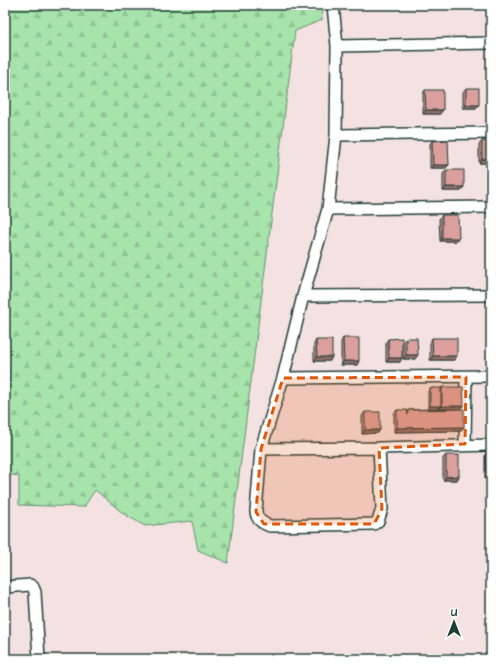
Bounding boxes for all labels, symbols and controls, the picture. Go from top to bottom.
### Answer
north arrow [434,602,474,642]
text: U [450,605,457,620]

